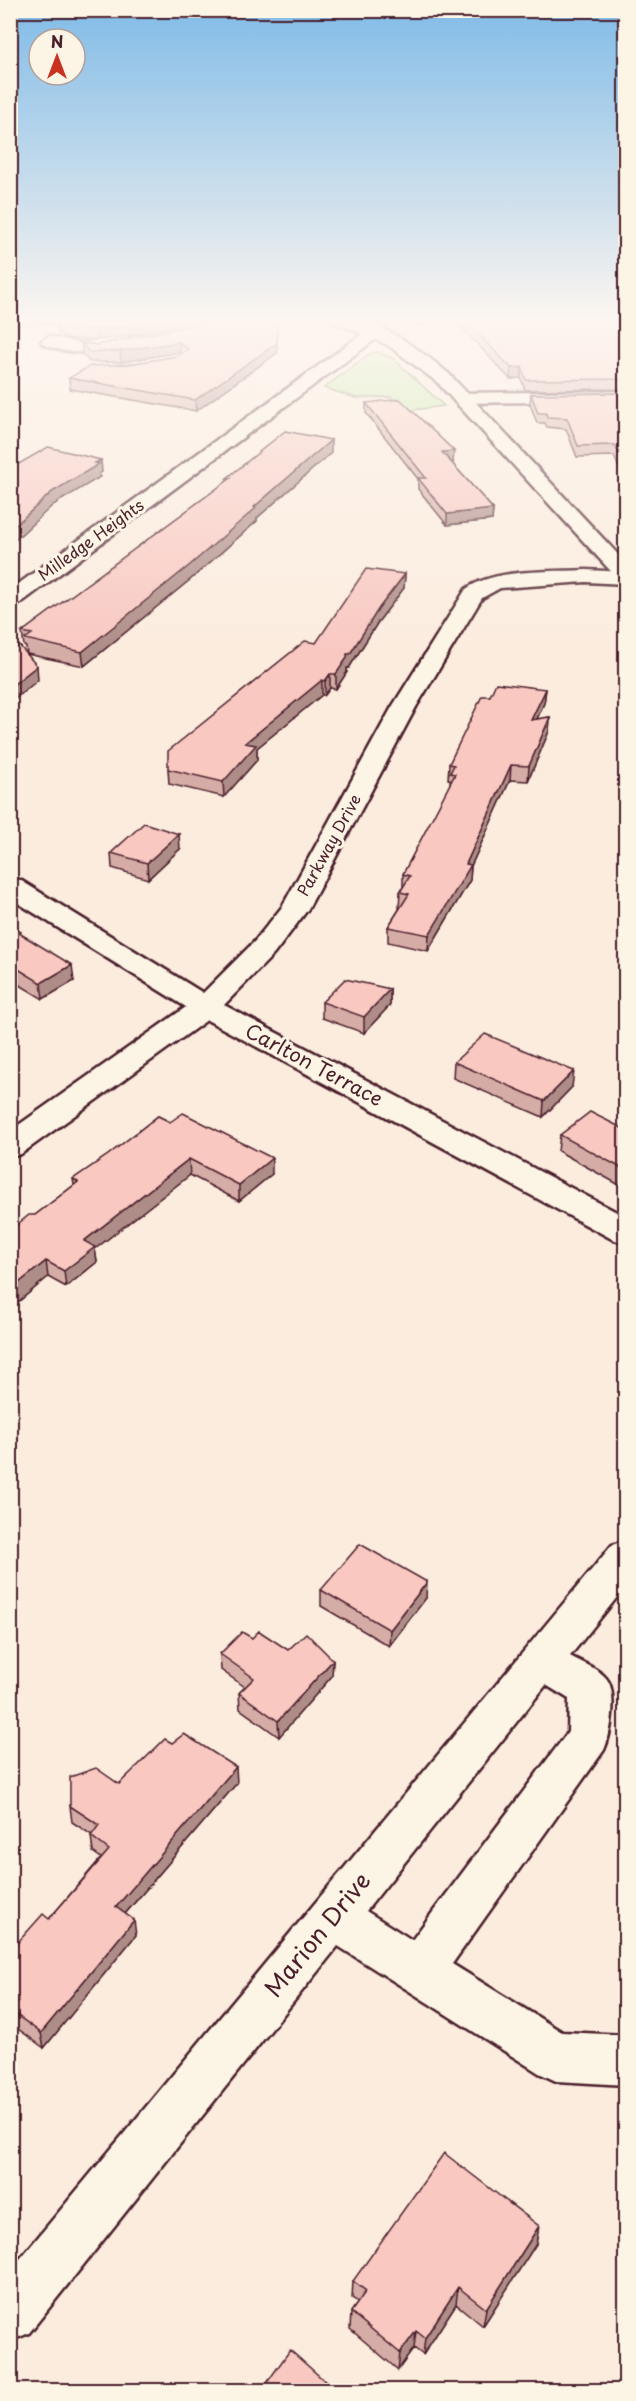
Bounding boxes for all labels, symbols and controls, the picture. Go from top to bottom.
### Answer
north arrow [27,27,87,87]
text: N [51,29,63,53]
street label: Milledge Heights [32,492,148,586]
street label: Parkway Drive [290,789,366,900]
street label: Carlton Terrace [240,1015,389,1113]
street label: Marion Drive [255,1864,378,2004]

